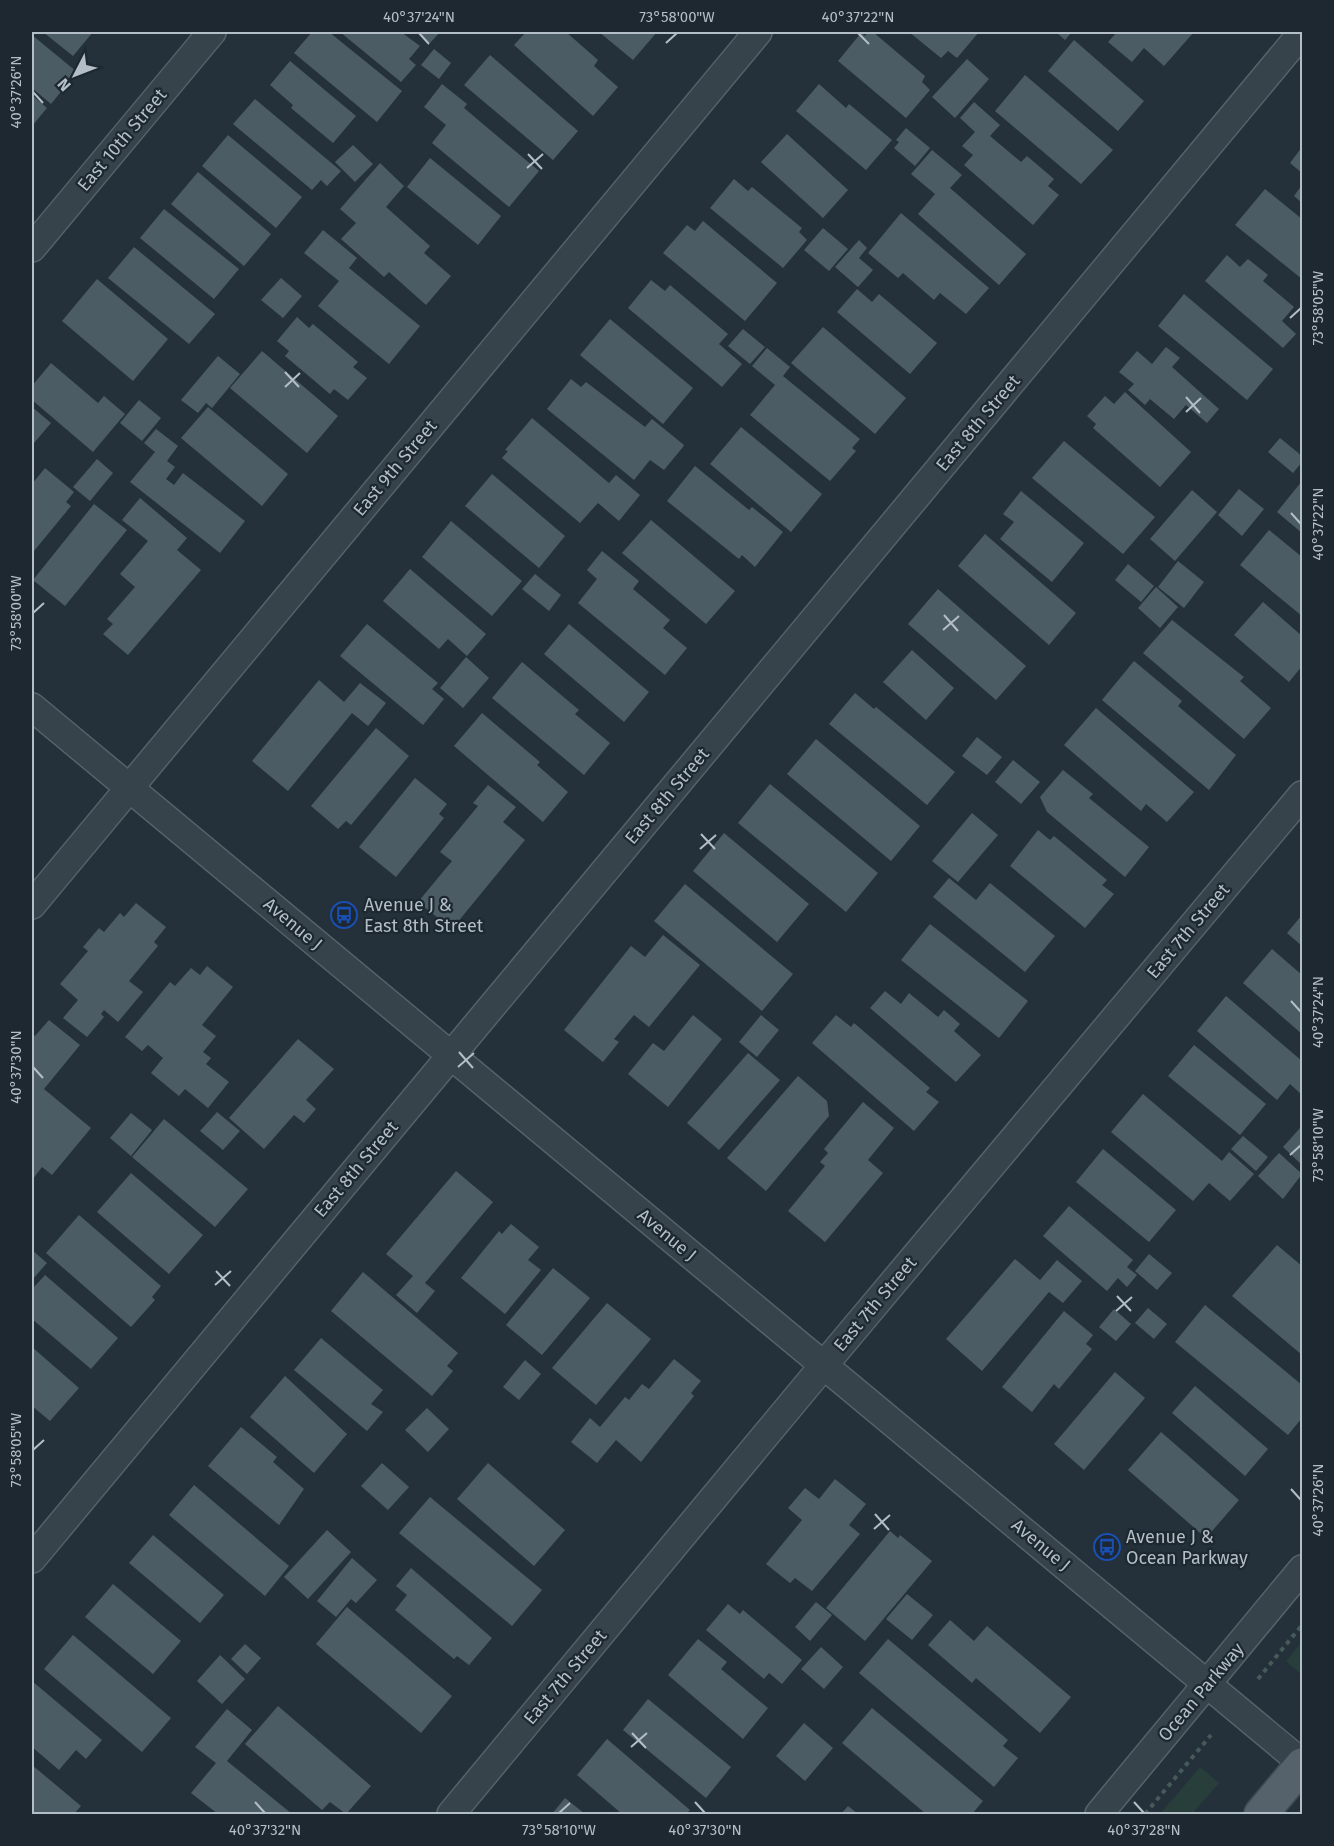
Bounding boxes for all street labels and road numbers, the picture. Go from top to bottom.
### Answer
street label: East 10th Street [73,84,172,196]
street label: East 8th Street [931,370,1025,476]
street label: East 9th Street [348,415,442,521]
street label: East 8th Street [620,743,714,849]
street label: East 7th Street [1142,879,1234,983]
street label: Avenue J [259,893,327,955]
street label: East 8th Street [309,1116,403,1222]
street label: Avenue J [633,1204,701,1266]
street label: East 7th Street [829,1252,921,1356]
street label: Avenue J [1007,1514,1075,1576]
street label: East 7th Street [519,1625,611,1729]
street label: Ocean Parkway [1153,1638,1249,1746]

